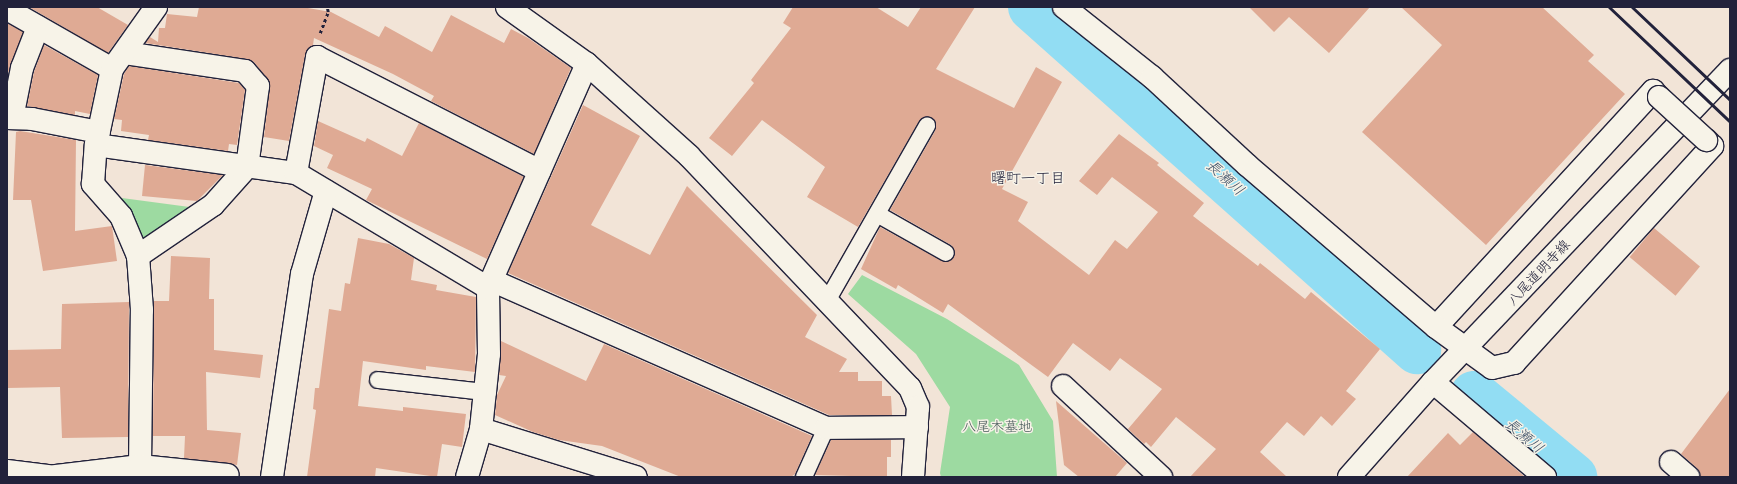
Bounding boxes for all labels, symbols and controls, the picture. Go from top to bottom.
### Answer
water label: 長瀬川 [1202,156,1248,200]
district label: 曙町一丁目 [991,170,1065,188]
street label: 八尾道明寺線 [1504,237,1574,309]
water label: 長瀬川 [1501,415,1547,457]
park label: 八尾木墓地 [962,419,1032,435]

